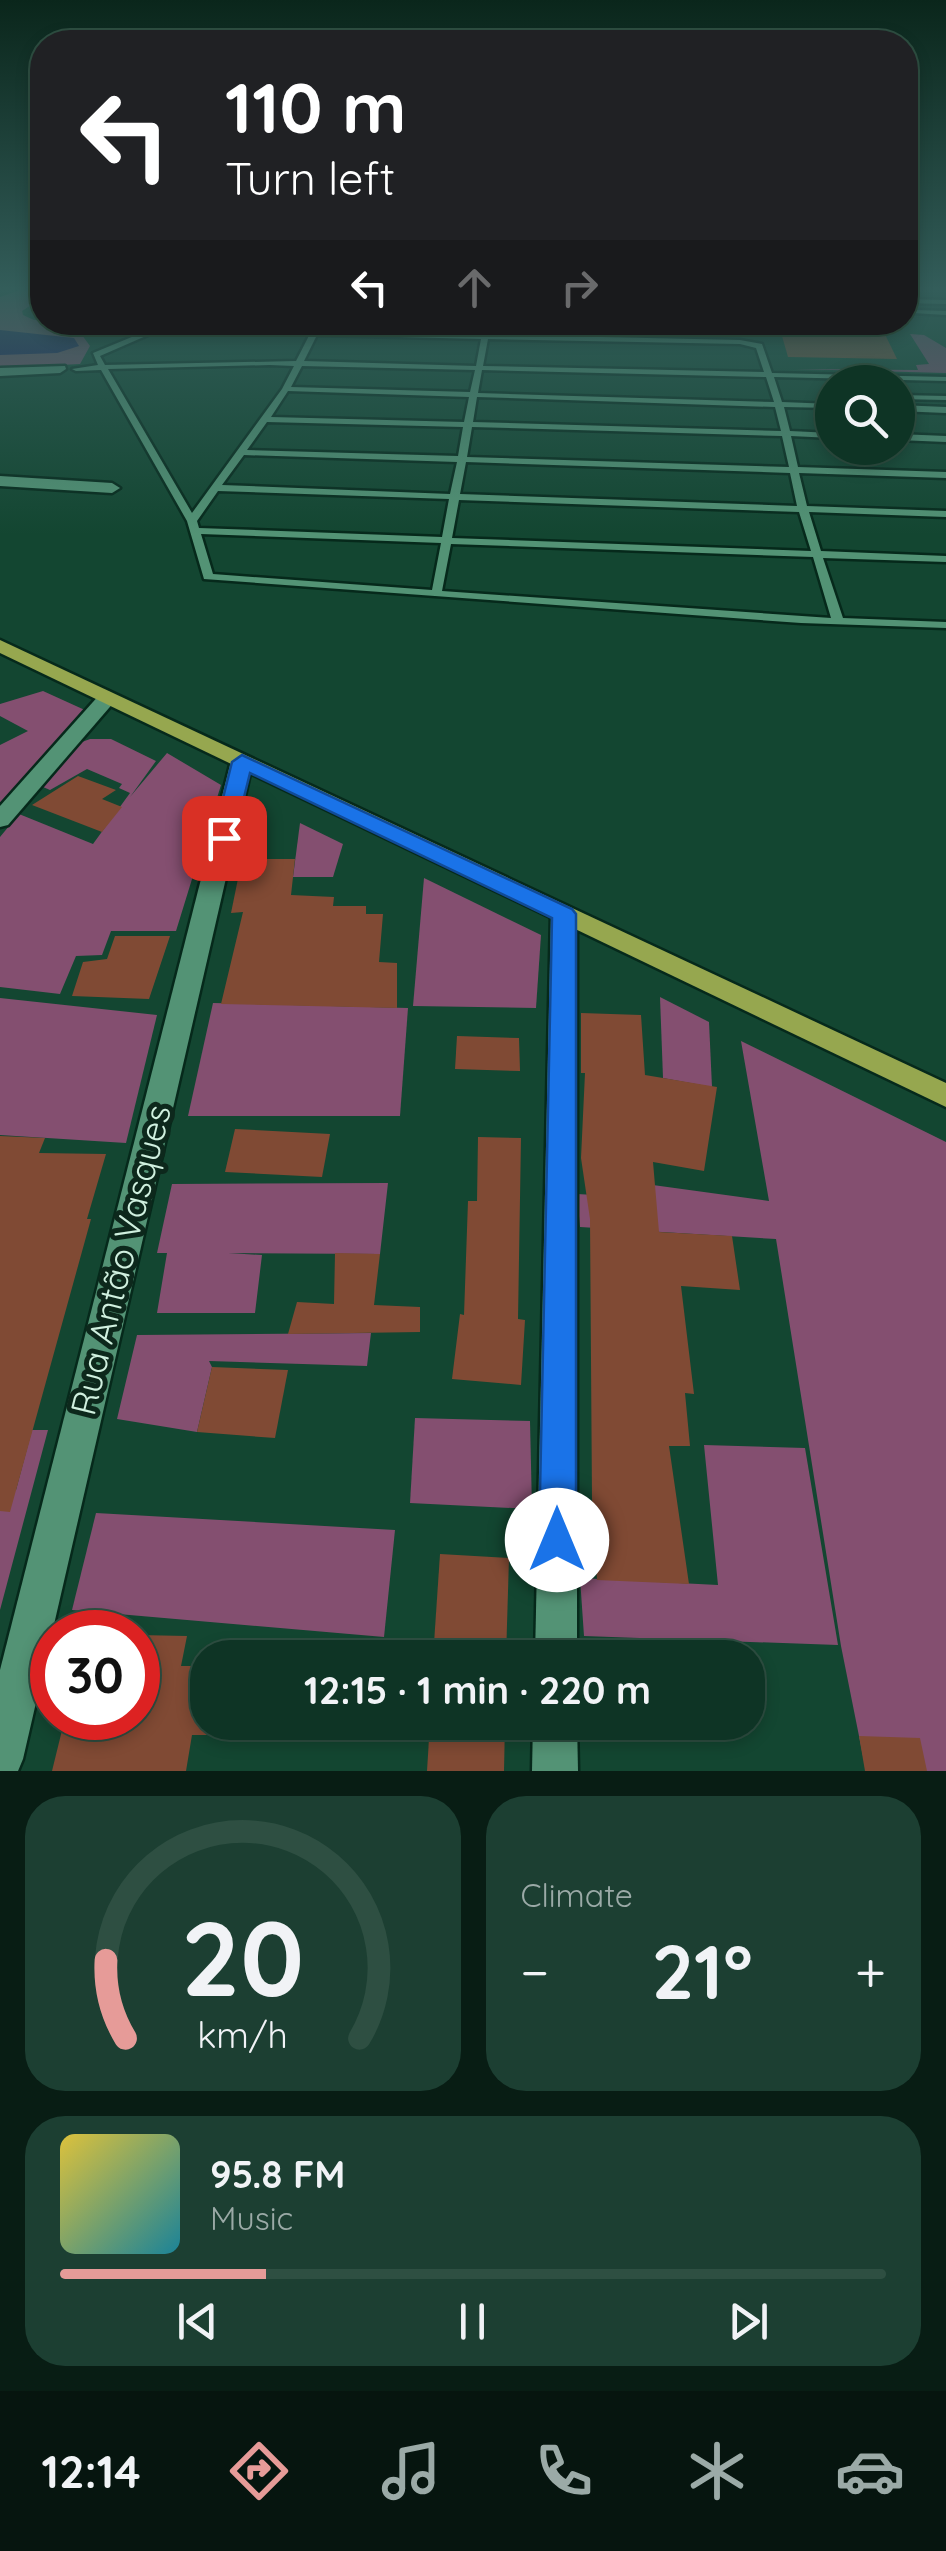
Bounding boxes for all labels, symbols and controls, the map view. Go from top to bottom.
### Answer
text: 110 m [225,63,407,151]
icon: left [60,70,190,200]
text: Turn left [225,150,395,206]
icon: left [342,260,397,315]
icon: ahead [447,260,502,315]
icon: right [552,260,607,315]
map controls [815,365,915,465]
button: search [815,365,915,465]
pin [182,796,267,881]
icon: arrive [197,811,252,866]
street label: Rua Antão Vasques [60,1100,180,1419]
position arrow [505,1488,609,1592]
speed limit sign: 30 [30,1610,160,1740]
text: 12:15 · 1 min · 220 m [304,1666,651,1714]
text: Climate [521,1875,633,1915]
text: 20 [181,1892,304,2022]
text: 21° [651,1924,753,2018]
text: − [521,1937,549,2006]
text: + [855,1937,886,2006]
text: km/h [197,2012,288,2057]
text: 95.8 FM [210,2150,345,2198]
text: Music [210,2198,293,2238]
icon: previous [170,2294,225,2349]
icon: pause [445,2294,500,2349]
icon: next [721,2294,776,2349]
icon: directions [224,2436,294,2506]
icon: music [376,2436,446,2506]
icon: phone [529,2436,599,2506]
icon: climate [682,2436,752,2506]
icon: car [835,2436,905,2506]
text: 12:14 [41,2443,141,2499]

